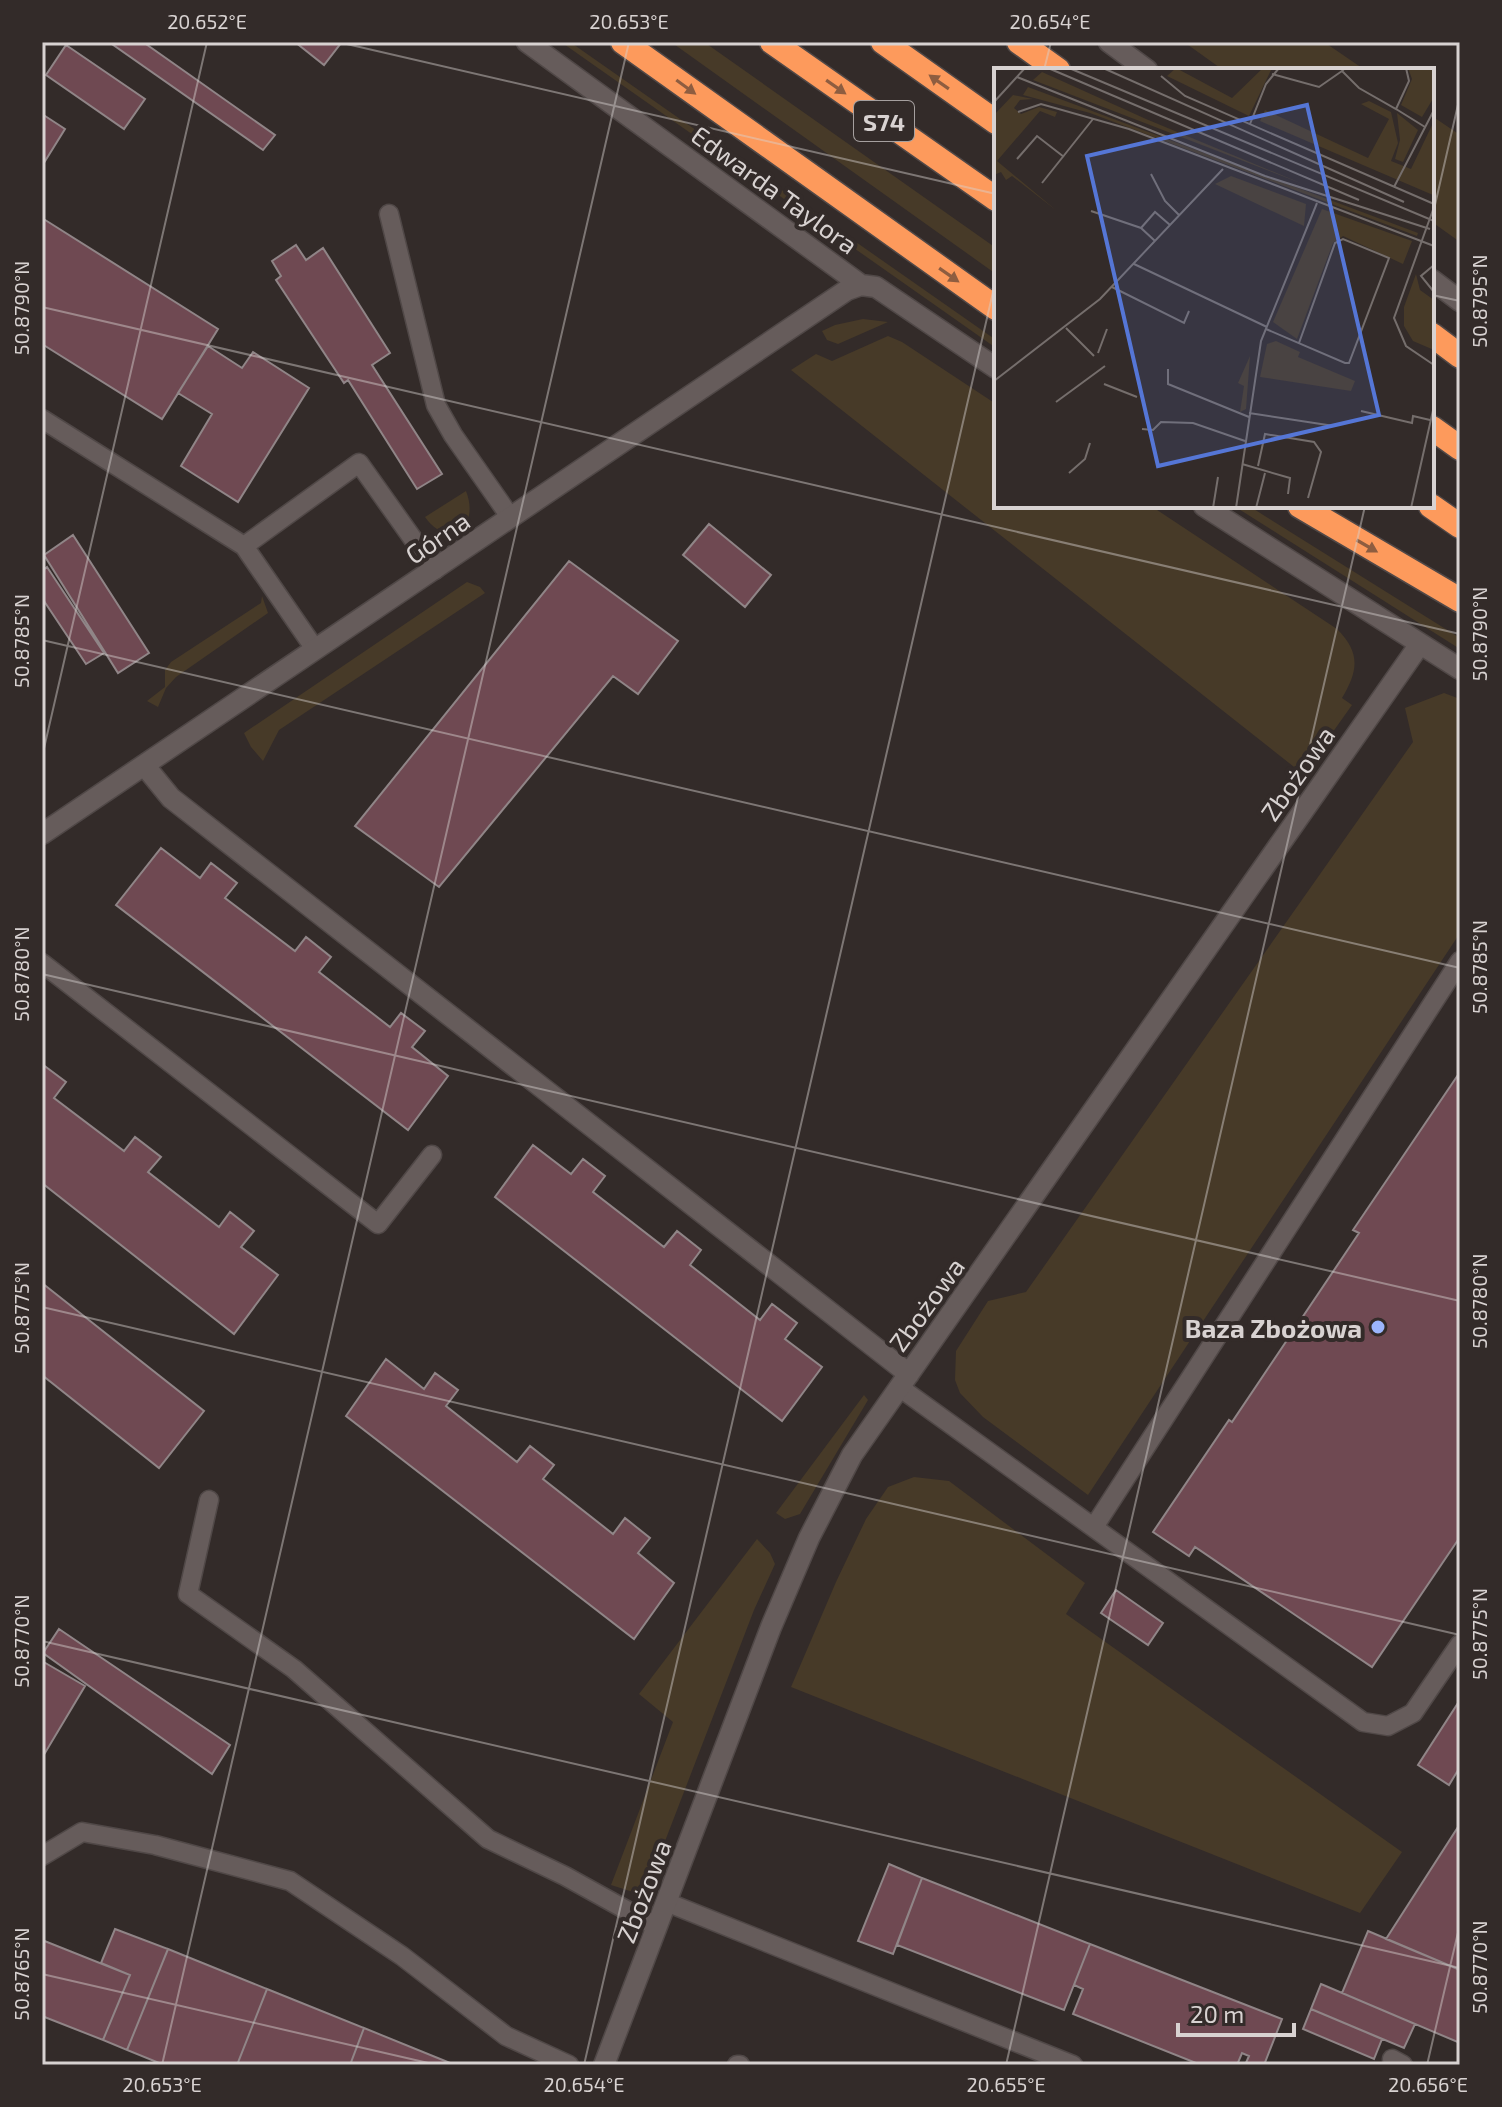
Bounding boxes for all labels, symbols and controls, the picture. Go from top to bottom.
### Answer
text: 20.652°E [167,9,247,33]
text: 20.653°E [589,9,669,33]
text: 20.654°E [1010,9,1090,33]
inset map [994,68,1434,508]
one-way arrow [929,75,950,90]
one-way arrow [676,79,697,94]
one-way arrow [825,79,846,94]
road number: S74 [854,101,914,141]
street label: Edwarda Taylora [686,118,864,260]
text: 50.8795°N [1467,254,1491,348]
text: 50.8790°N [9,261,33,355]
one-way arrow [939,267,960,282]
street label: Górna [399,504,475,570]
one-way arrow [1356,538,1378,552]
text: 50.8790°N [1467,587,1491,681]
text: 50.8785°N [9,594,33,688]
street label: Zbożowa [1253,720,1341,826]
text: 50.8785°N [1467,920,1491,1014]
text: 50.8780°N [9,926,33,1022]
street label: Zbożowa [882,1251,970,1357]
text: 50.8780°N [1467,1253,1491,1349]
text: 50.8775°N [9,1262,33,1354]
place label: Baza Zbożowa [1185,1312,1362,1343]
marker: Baza Zbożowa [1369,1318,1387,1336]
text: 50.8775°N [1467,1588,1491,1680]
text: 50.8770°N [9,1594,33,1688]
street label: Zbożowa [609,1835,677,1947]
text: 50.8770°N [1467,1920,1491,2014]
text: 50.8765°N [9,1927,33,2021]
scale bar [1178,1987,1294,2037]
text: 20 m [1190,1999,1244,2028]
text: 20.653°E [122,2072,202,2096]
text: 20.654°E [544,2072,624,2096]
text: 20.655°E [966,2072,1046,2096]
text: 20.656°E [1388,2072,1468,2096]

